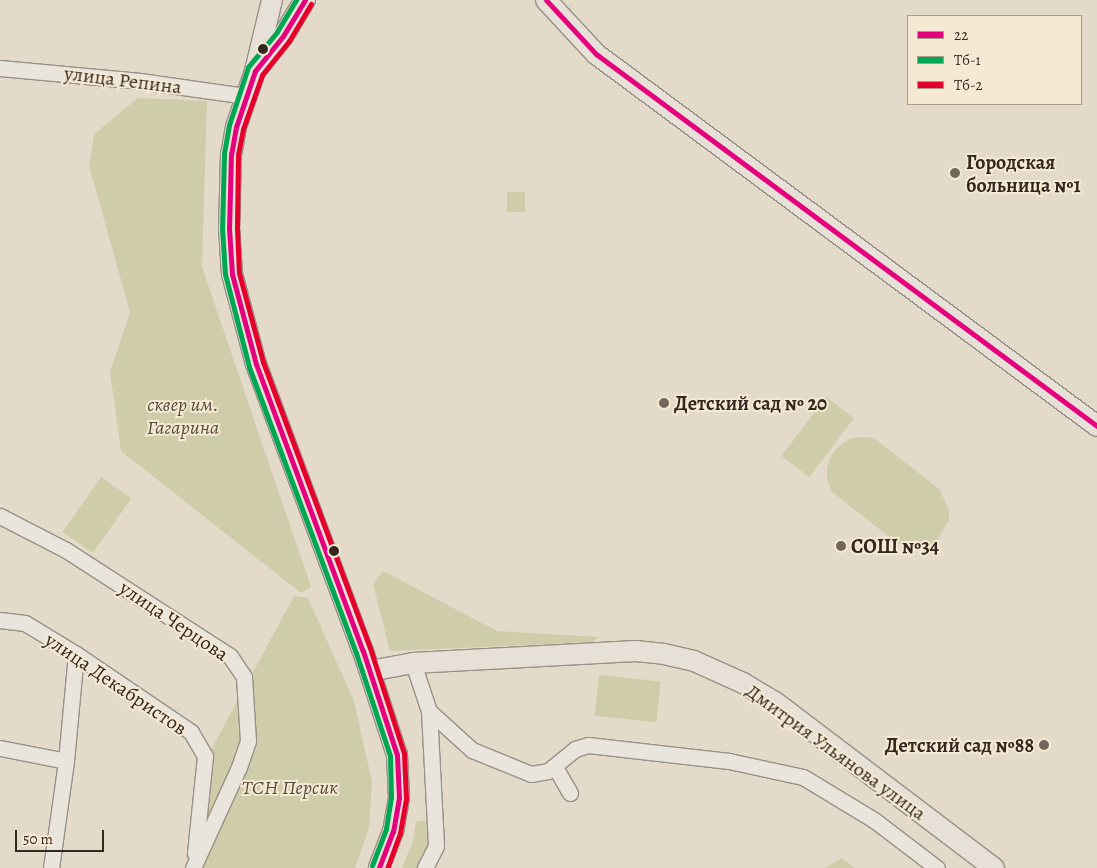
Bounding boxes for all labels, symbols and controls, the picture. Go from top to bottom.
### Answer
legend [907,15,1082,105]
text: 22 [954,25,968,45]
unlabelled marker [258,44,268,54]
text: Тб-1 [954,50,981,70]
street label: улица Репина [63,61,183,99]
text: Тб-2 [954,75,983,95]
place label: Городская больница №1 [966,150,1081,197]
marker: Городская больница №1 [948,166,962,180]
place label: Детский сад № 20 [674,391,827,415]
park label: сквер им. Гагарина [147,392,219,439]
marker: Детский сад № 20 [658,397,670,409]
place label: СОШ №34 [851,534,939,558]
marker: СОШ №34 [835,540,847,552]
unlabelled marker [329,546,339,556]
street label: улица Черцова [115,576,233,666]
street label: улица Декабристов [40,628,192,740]
street label: Дмитрия Ульянова улица [741,679,931,825]
place label: Детский сад №88 [885,733,1034,757]
marker: Детский сад №88 [1038,739,1050,751]
park label: ТСН Персик [242,775,338,799]
scale bar [18,820,106,852]
text: 50 m [23,829,53,849]

